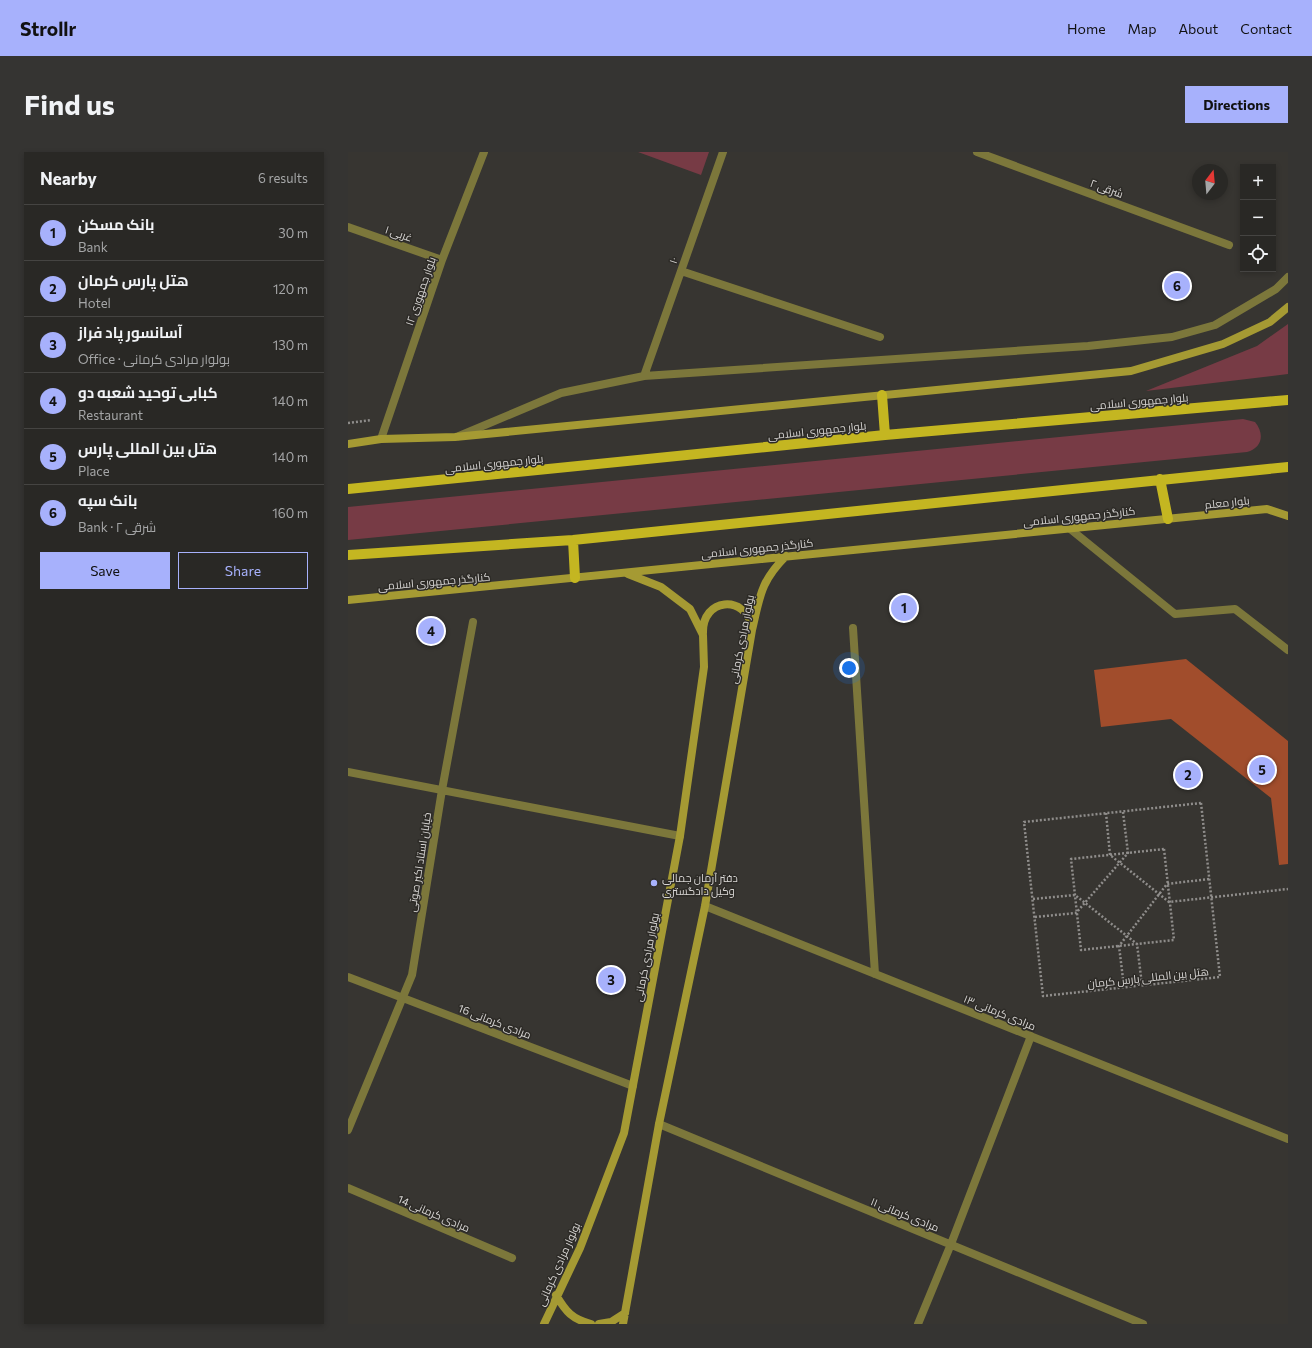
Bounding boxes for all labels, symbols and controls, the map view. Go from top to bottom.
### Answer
text: Strollr [20,17,76,40]
text: Home [1067,20,1106,37]
text: Map [1128,20,1156,37]
text: About [1178,20,1218,37]
text: Contact [1240,20,1292,37]
button: Directions [1185,86,1288,123]
text: Find us [24,87,115,121]
north arrow [1192,164,1228,200]
map controls [1240,164,1276,272]
button: + [1240,164,1276,200]
text: Nearby [40,168,97,189]
text: 6 results [258,170,308,186]
street label: ۲ شرقی [1088,176,1125,201]
button: − [1240,200,1276,236]
text: بانک مسکن [78,215,154,233]
street label: ۱ غربی [383,222,414,245]
text: 1 [50,225,56,241]
text: 30 m [278,225,308,241]
button: locate [1240,236,1276,272]
text: Bank [78,239,108,255]
street label: بلوار جمهوری ۱۲ [402,255,439,327]
street label: ۱۰ [666,255,680,265]
text: هتل پارس کرمان [78,271,188,289]
pin: 6 [1164,271,1190,301]
text: 2 [49,281,57,297]
text: 120 m [273,281,308,297]
text: Hotel [78,295,111,311]
text: آسانسور پاد فراز [78,323,182,341]
text: 3 [49,337,57,353]
text: 130 m [273,337,308,353]
text: Office · بولوار مرادی کرمانی [78,351,230,367]
text: کبابی توحید شعبه دو [78,383,218,401]
street label: بلوار جمهوری اسلامی [1089,390,1189,413]
text: 4 [49,393,57,409]
text: 140 m [272,393,308,409]
text: Restaurant [78,407,143,423]
street label: بلوار جمهوری اسلامی [767,418,867,443]
text: هتل بین المللی پارس [78,439,217,457]
text: 5 [49,449,57,465]
text: 140 m [272,449,308,465]
street label: بلوار جمهوری اسلامی [444,451,544,476]
text: Place [78,463,110,479]
text: بانک سپه [78,491,137,509]
street label: بلوار معلم [1204,493,1250,513]
street label: کنارگذر جمهوری اسلامی [1022,504,1136,529]
text: 6 [49,505,57,521]
text: 160 m [272,505,308,521]
text: Bank · ۲ شرقی [78,519,156,535]
street label: کنارگذر جمهوری اسلامی [700,536,814,561]
button: Save [40,552,170,589]
button: Share [178,552,308,589]
street label: کنارگذر جمهوری اسلامی [377,570,491,593]
street label: بولوار مرادی کرمانی [726,593,757,685]
pin: 1 [891,593,917,623]
pin: 4 [418,616,444,646]
your location [839,658,859,678]
pin: 5 [1249,755,1275,785]
pin: 2 [1175,760,1201,790]
street label: خیابان استاد اکبر صوتی [405,811,434,913]
place label: دفتر آرمان جمالی وکیل دادگستری [662,871,738,898]
marker: دفتر آرمان جمالی وکیل دادگستری [649,878,659,888]
street label: بولوار مرادی کرمانی [631,911,662,1003]
street label: هتل بین المللی پارس کرمان [1087,964,1209,991]
pin: 3 [598,965,624,995]
street label: مرادی کرمانی ۱۳ [962,992,1038,1033]
street label: مرادی کرمانی 16 [456,1001,533,1042]
street label: مرادی کرمانی 14 [396,1192,472,1235]
street label: مرادی کرمانی ۱۱ [869,1194,941,1235]
street label: بولوار مرادی کرمانی [534,1220,583,1308]

